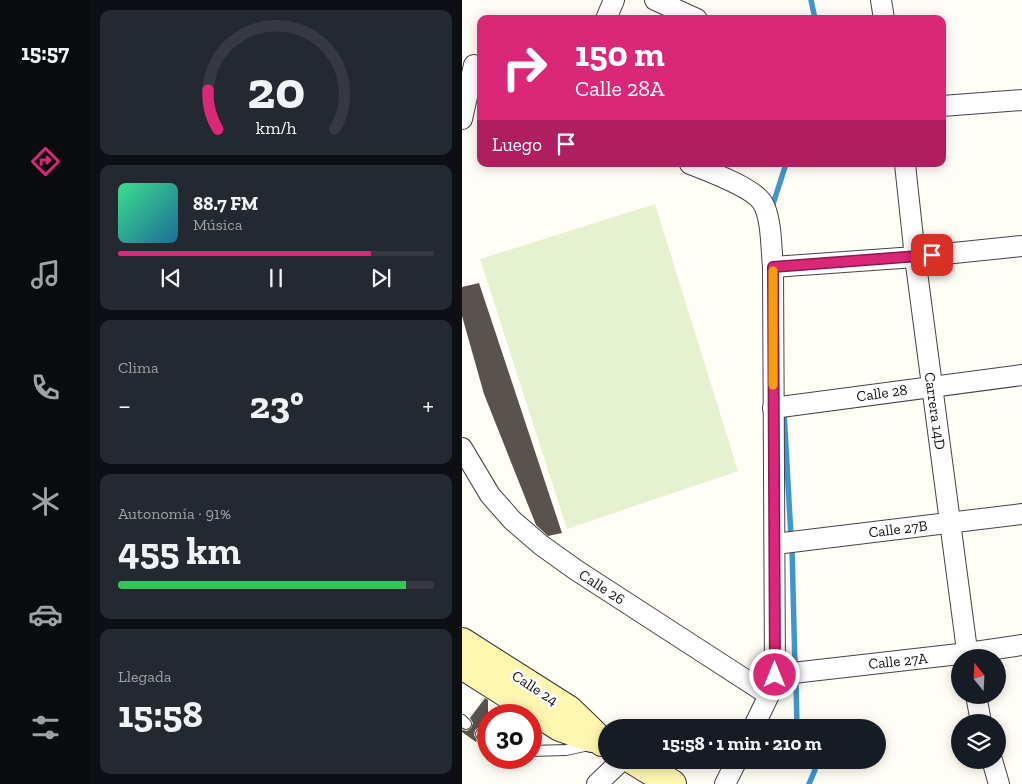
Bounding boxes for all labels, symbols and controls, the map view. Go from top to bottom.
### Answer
text: 150 m [575,33,665,75]
icon: right [492,35,557,100]
text: 15:57 [21,39,69,66]
text: 20 [247,59,305,121]
text: Calle 28A [575,75,664,102]
text: km/h [256,117,296,139]
icon: arrive [552,130,580,158]
text: Luego [492,133,542,156]
icon: directions [28,144,63,179]
text: 88.7 FM [193,192,258,215]
text: Música [193,215,242,234]
pin [911,234,953,276]
icon: arrive [918,241,946,269]
icon: music [28,257,63,292]
icon: previous [157,264,185,292]
icon: pause [262,264,290,292]
icon: next [367,264,395,292]
text: Clima [118,358,159,377]
icon: phone [28,370,63,405]
street label: Carrera 14D [921,371,949,451]
street label: Calle 28 [855,381,909,405]
text: 23° [249,382,304,428]
text: − [118,389,131,422]
text: + [422,389,434,422]
icon: climate [28,484,63,519]
text: Autonomía · 91% [118,504,231,523]
street label: Calle 27B [868,516,928,542]
text: 455 km [118,528,241,574]
street label: Calle 26 [576,566,628,608]
icon: car [28,597,63,632]
position arrow [748,648,800,700]
street label: Calle 27A [868,649,929,673]
north arrow [951,649,1006,704]
map controls [951,649,1006,769]
text: Llegada [118,667,172,686]
street label: Calle 24 [509,667,561,709]
text: 15:58 [118,691,203,737]
speed limit sign: 30 [477,704,542,769]
icon: filters [28,710,63,745]
button: layers [951,714,1006,769]
text: 15:58 · 1 min · 210 m [662,732,822,755]

